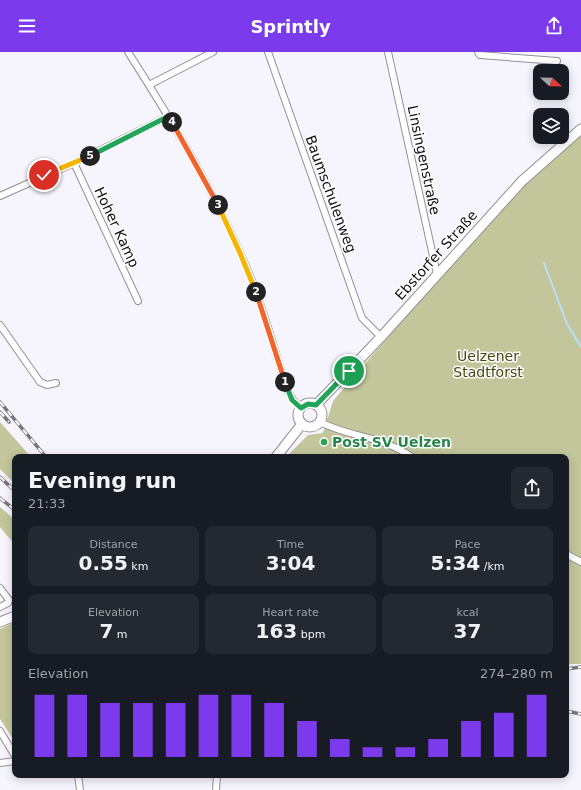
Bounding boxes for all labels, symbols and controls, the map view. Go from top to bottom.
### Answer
icon: menu [16,15,38,37]
icon: share [543,15,565,37]
text: Sprintly [250,16,331,37]
north arrow [533,64,569,100]
map controls [533,64,569,144]
street label: Linsingenstraße [405,104,443,216]
button: layers [533,108,569,144]
pin: 4 [162,112,182,132]
text: 4 [168,115,176,128]
street label: Baumschulenweg [302,133,360,255]
pin: 5 [80,146,100,166]
text: 5 [86,149,94,162]
pin [27,158,61,192]
icon: check [33,164,55,186]
street label: Hoher Kamp [91,184,143,270]
pin: 3 [208,195,228,215]
text: 3 [214,198,222,211]
street label: Ebstorfer Straße [392,207,480,303]
pin: 2 [246,282,266,302]
text: 2 [252,285,260,298]
park label: Uelzener Stadtforst [453,348,523,380]
pin [332,354,366,388]
icon: arrive [338,360,360,382]
pin: 1 [275,372,295,392]
text: 1 [281,375,289,388]
place label: Post SV Uelzen [332,434,451,450]
marker: Post SV Uelzen [319,437,329,447]
button: share [511,467,553,509]
text: Evening run [28,468,177,493]
text: 21:33 [28,496,65,511]
text: Distance [89,538,138,551]
text: Time [277,538,304,551]
text: Pace [455,538,480,551]
text: 0.55 [79,551,128,575]
text: 3:04 [266,551,315,575]
text: 5:34 [430,551,480,575]
text: km [128,560,148,573]
text: /km [480,560,505,573]
text: Elevation [88,606,139,619]
text: Heart rate [262,606,319,619]
text: kcal [456,606,479,619]
text: 7 [99,619,113,643]
text: 163 [256,619,297,643]
text: 37 [454,619,481,643]
text: m [113,628,128,641]
text: bpm [297,628,325,641]
text: Elevation [28,666,88,681]
text: 274–280 m [480,666,553,681]

